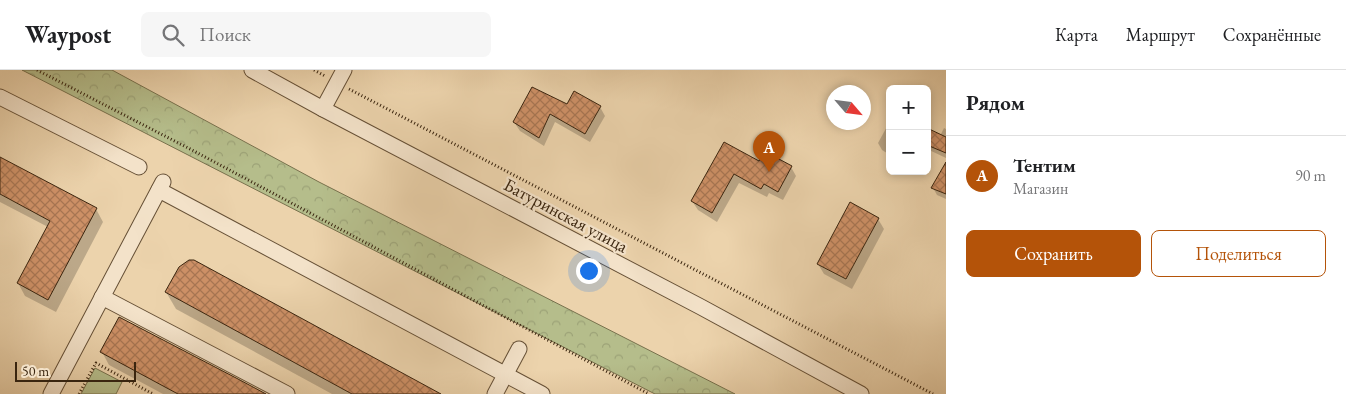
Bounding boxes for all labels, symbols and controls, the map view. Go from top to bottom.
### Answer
search box [141,12,491,57]
text: Waypost [25,19,111,50]
icon: search [159,21,187,49]
text: Поиск [199,22,251,47]
text: Карта [1055,23,1098,46]
text: Маршрут [1126,23,1195,46]
text: Сохранённые [1223,23,1321,46]
north arrow [826,85,871,130]
map controls [886,85,931,175]
button: + [886,85,931,130]
text: Рядом [966,89,1025,116]
button: − [886,130,931,175]
pin: A [753,131,785,172]
text: Тентим [1013,153,1076,178]
text: A [976,165,988,186]
text: 90 m [1295,165,1326,186]
street label: Батуринская улица [500,173,633,258]
text: Магазин [1013,178,1068,199]
button: Сохранить [966,230,1141,277]
button: Поделиться [1151,230,1326,277]
your location [576,258,602,284]
scale bar [15,359,136,382]
text: 50 m [22,362,49,380]

